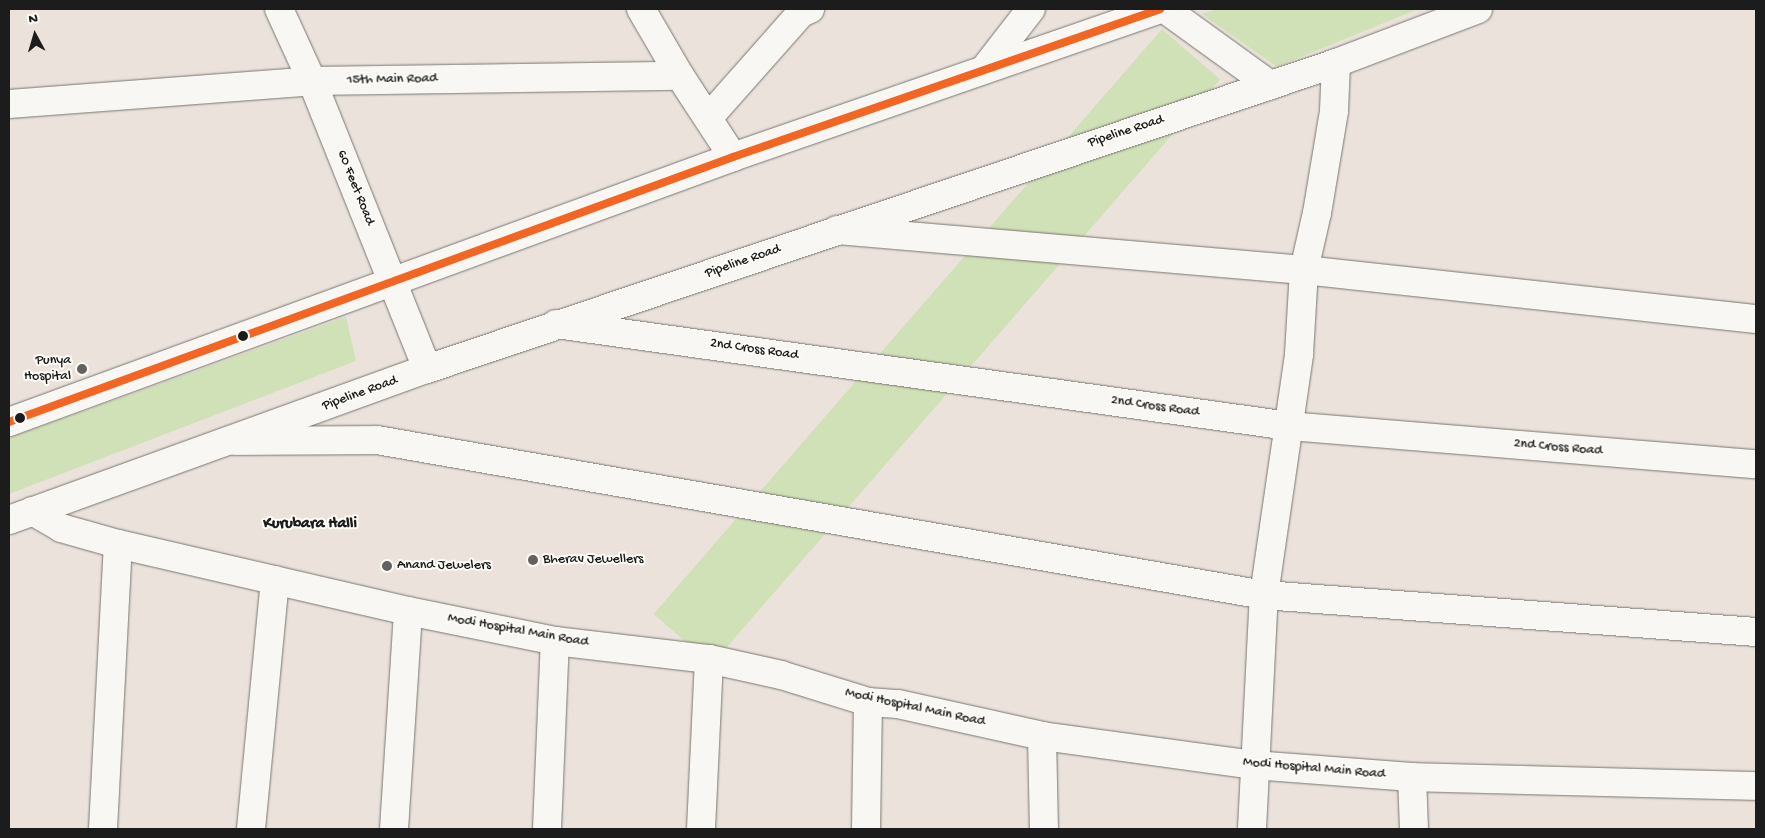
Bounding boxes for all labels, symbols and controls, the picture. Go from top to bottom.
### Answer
north arrow [10,10,60,60]
text: N [28,11,39,29]
street label: 15th Main Road [347,71,437,89]
street label: Pipeline Road [1086,112,1166,152]
street label: 60 Feet Road [332,148,378,228]
street label: Pipeline Road [703,241,783,283]
unlabelled marker [238,331,248,341]
street label: 2nd Cross Road [709,335,799,365]
place label: Punya Hospital [24,353,71,386]
marker: Punya Hospital [75,362,89,376]
street label: Pipeline Road [320,373,400,415]
street label: 2nd Cross Road [1110,392,1200,422]
unlabelled marker [15,413,25,423]
street label: 2nd Cross Road [1513,436,1603,460]
district label: Kurubara Halli [263,515,357,535]
place label: Bherav Jewellers [543,552,643,568]
marker: Bherav Jewellers [527,554,539,566]
place label: Anand Jewelers [397,558,491,574]
marker: Anand Jewelers [381,560,393,572]
street label: Modi Hospital Main Road [446,610,590,652]
street label: Modi Hospital Main Road [843,685,987,731]
street label: Modi Hospital Main Road [1242,754,1386,784]

